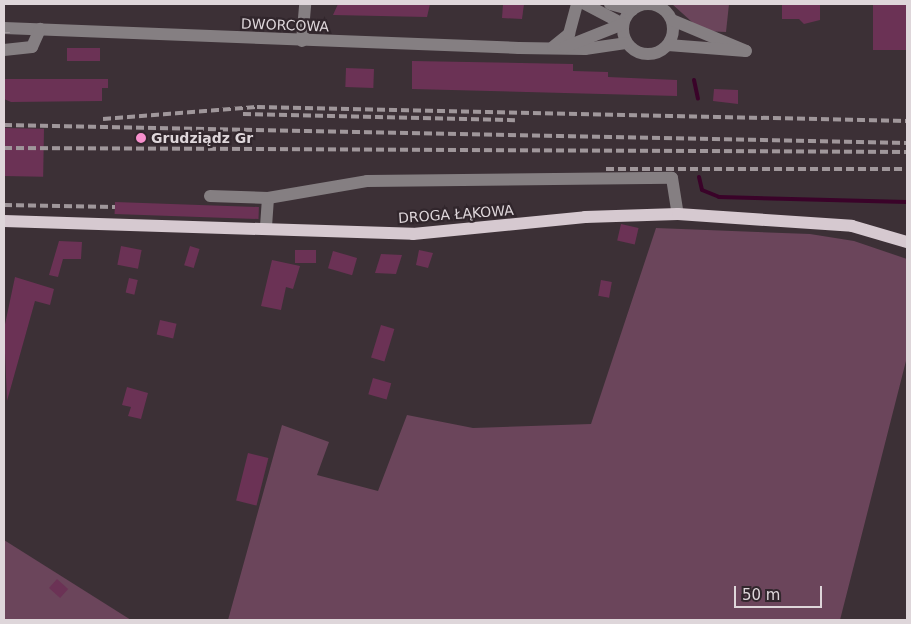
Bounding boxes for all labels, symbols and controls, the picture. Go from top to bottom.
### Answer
street label: DWORCOWA [241,15,329,35]
place label: Grudziądz Gr [151,130,253,146]
marker: Grudziądz Gr [135,132,147,144]
street label: DROGA ŁĄKOWA [398,202,514,226]
scale bar [736,576,824,608]
text: 50 m [742,586,780,604]

